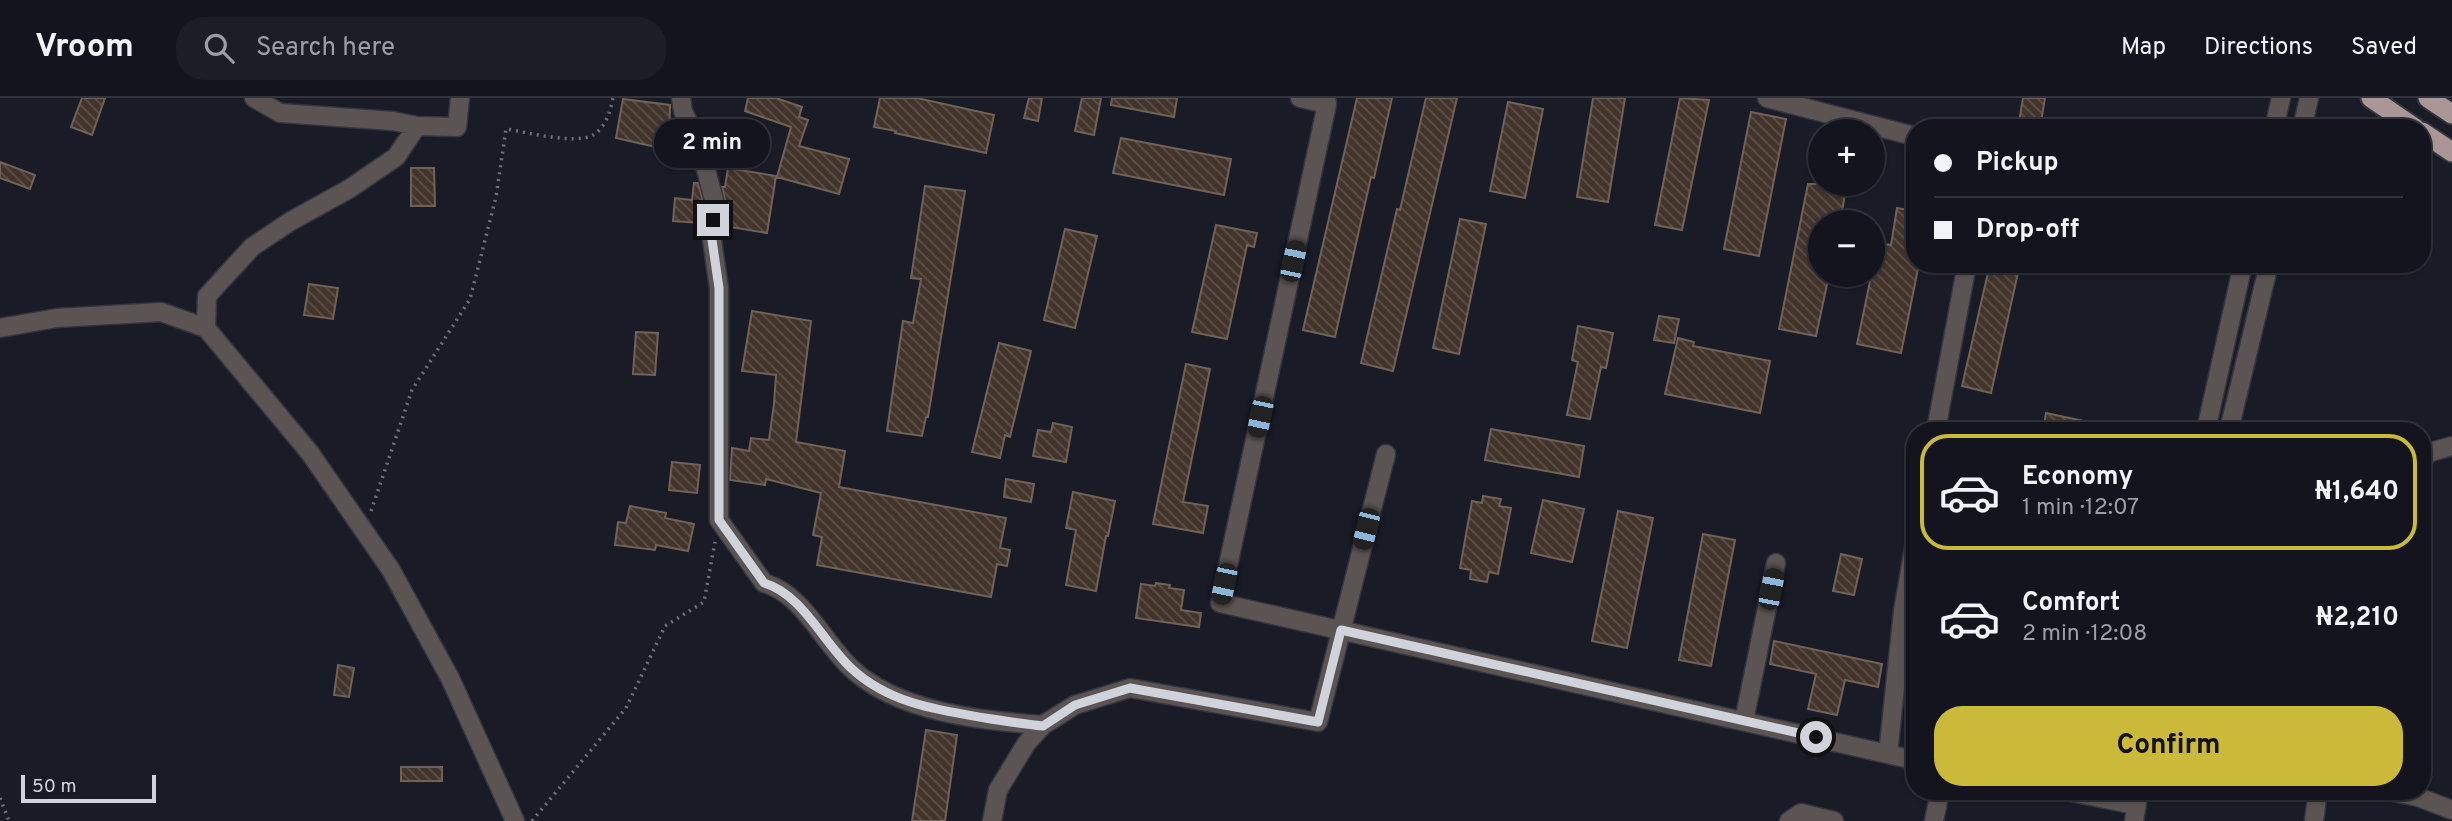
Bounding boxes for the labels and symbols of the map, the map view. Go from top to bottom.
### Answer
callout: 2 min [655,118,771,167]
route end [697,204,729,236]
car [1279,238,1308,284]
car [1246,394,1275,440]
car [1351,506,1382,552]
car [1210,561,1239,607]
car [1757,566,1786,612]
route start [1800,721,1832,753]
scale bar [21,772,156,804]

